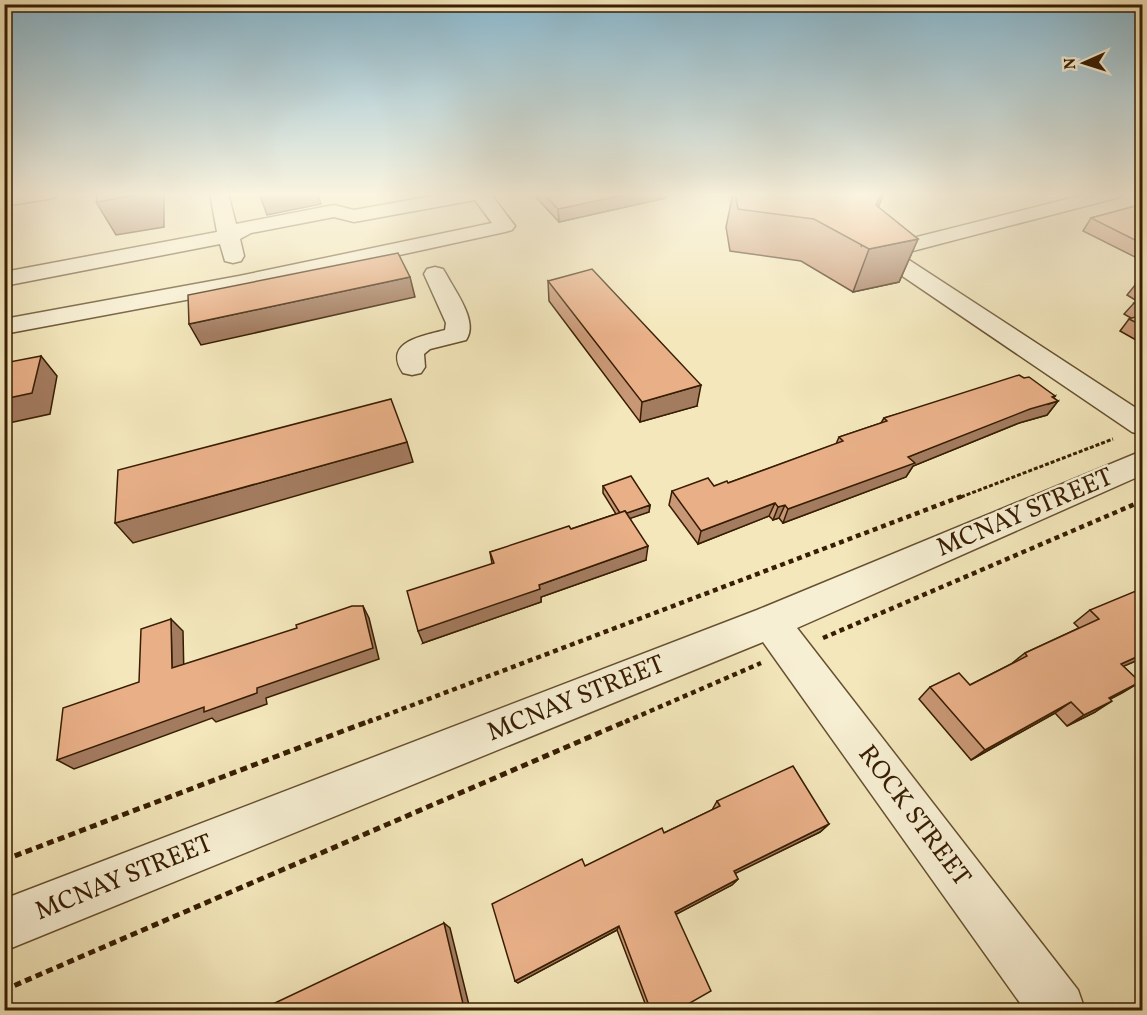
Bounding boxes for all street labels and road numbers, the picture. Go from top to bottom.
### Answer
street label: MCNAY STREET [931,460,1119,566]
street label: MCNAY STREET [482,647,670,751]
street label: ROCK STREET [849,738,979,894]
street label: MCNAY STREET [30,826,218,930]

